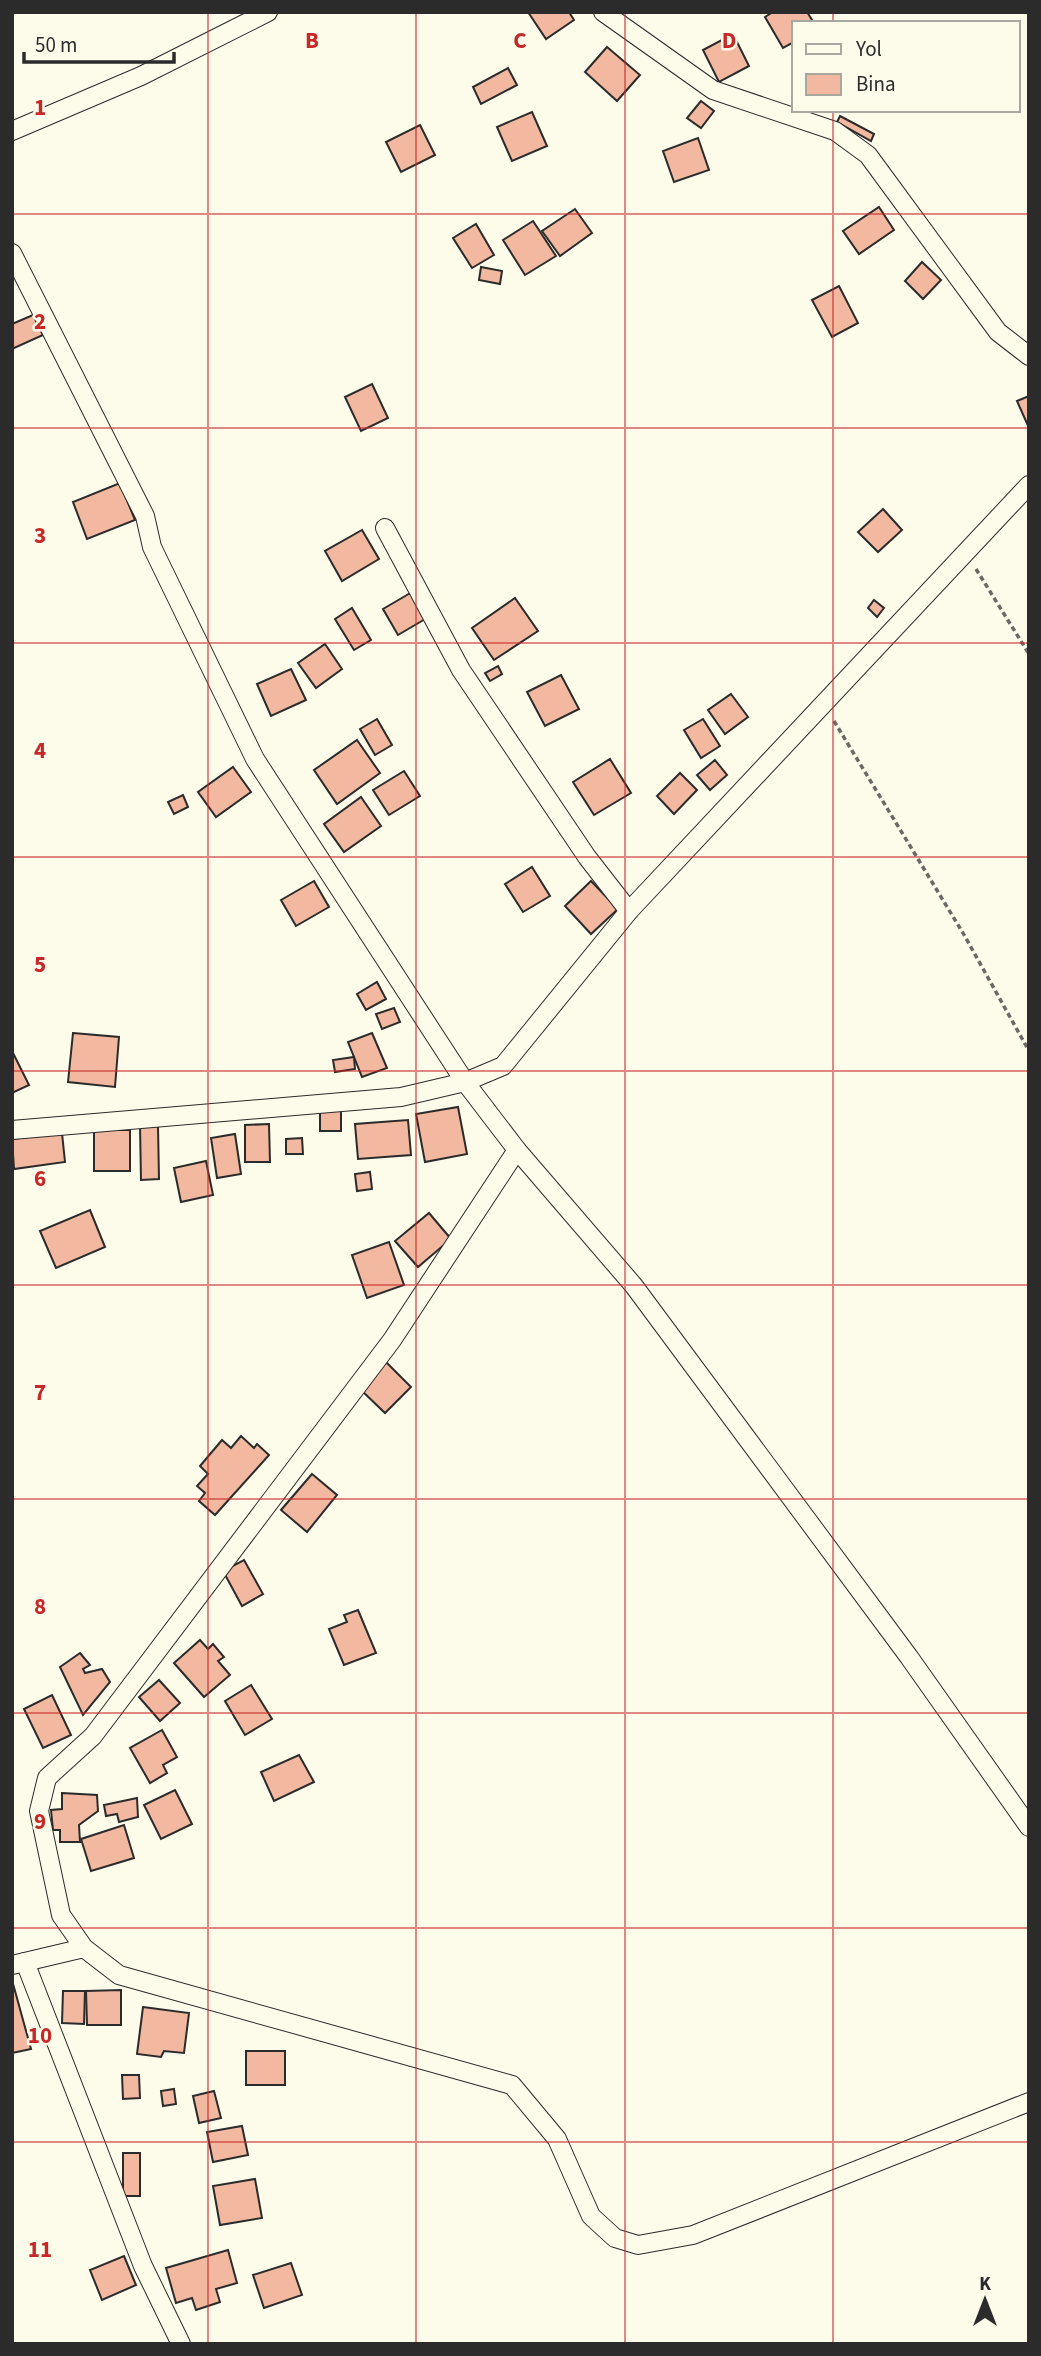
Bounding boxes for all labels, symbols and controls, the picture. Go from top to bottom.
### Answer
scale bar [24,21,175,65]
legend [792,21,1020,112]
text: B [305,24,319,57]
text: C [513,24,527,57]
text: D [722,24,736,57]
text: 50 m [35,30,77,60]
text: Yol [855,34,882,64]
text: Bina [856,69,896,99]
text: 1 [34,91,46,124]
text: 2 [34,305,46,338]
text: 3 [34,519,46,552]
text: 4 [34,734,46,767]
text: 5 [34,948,46,981]
text: 6 [34,1162,46,1195]
text: 7 [34,1376,46,1409]
text: 8 [34,1590,46,1623]
text: 9 [34,1805,46,1838]
text: 10 [28,2019,52,2052]
text: 11 [28,2233,52,2266]
north arrow [950,2265,1020,2335]
text: K [979,2271,991,2298]

